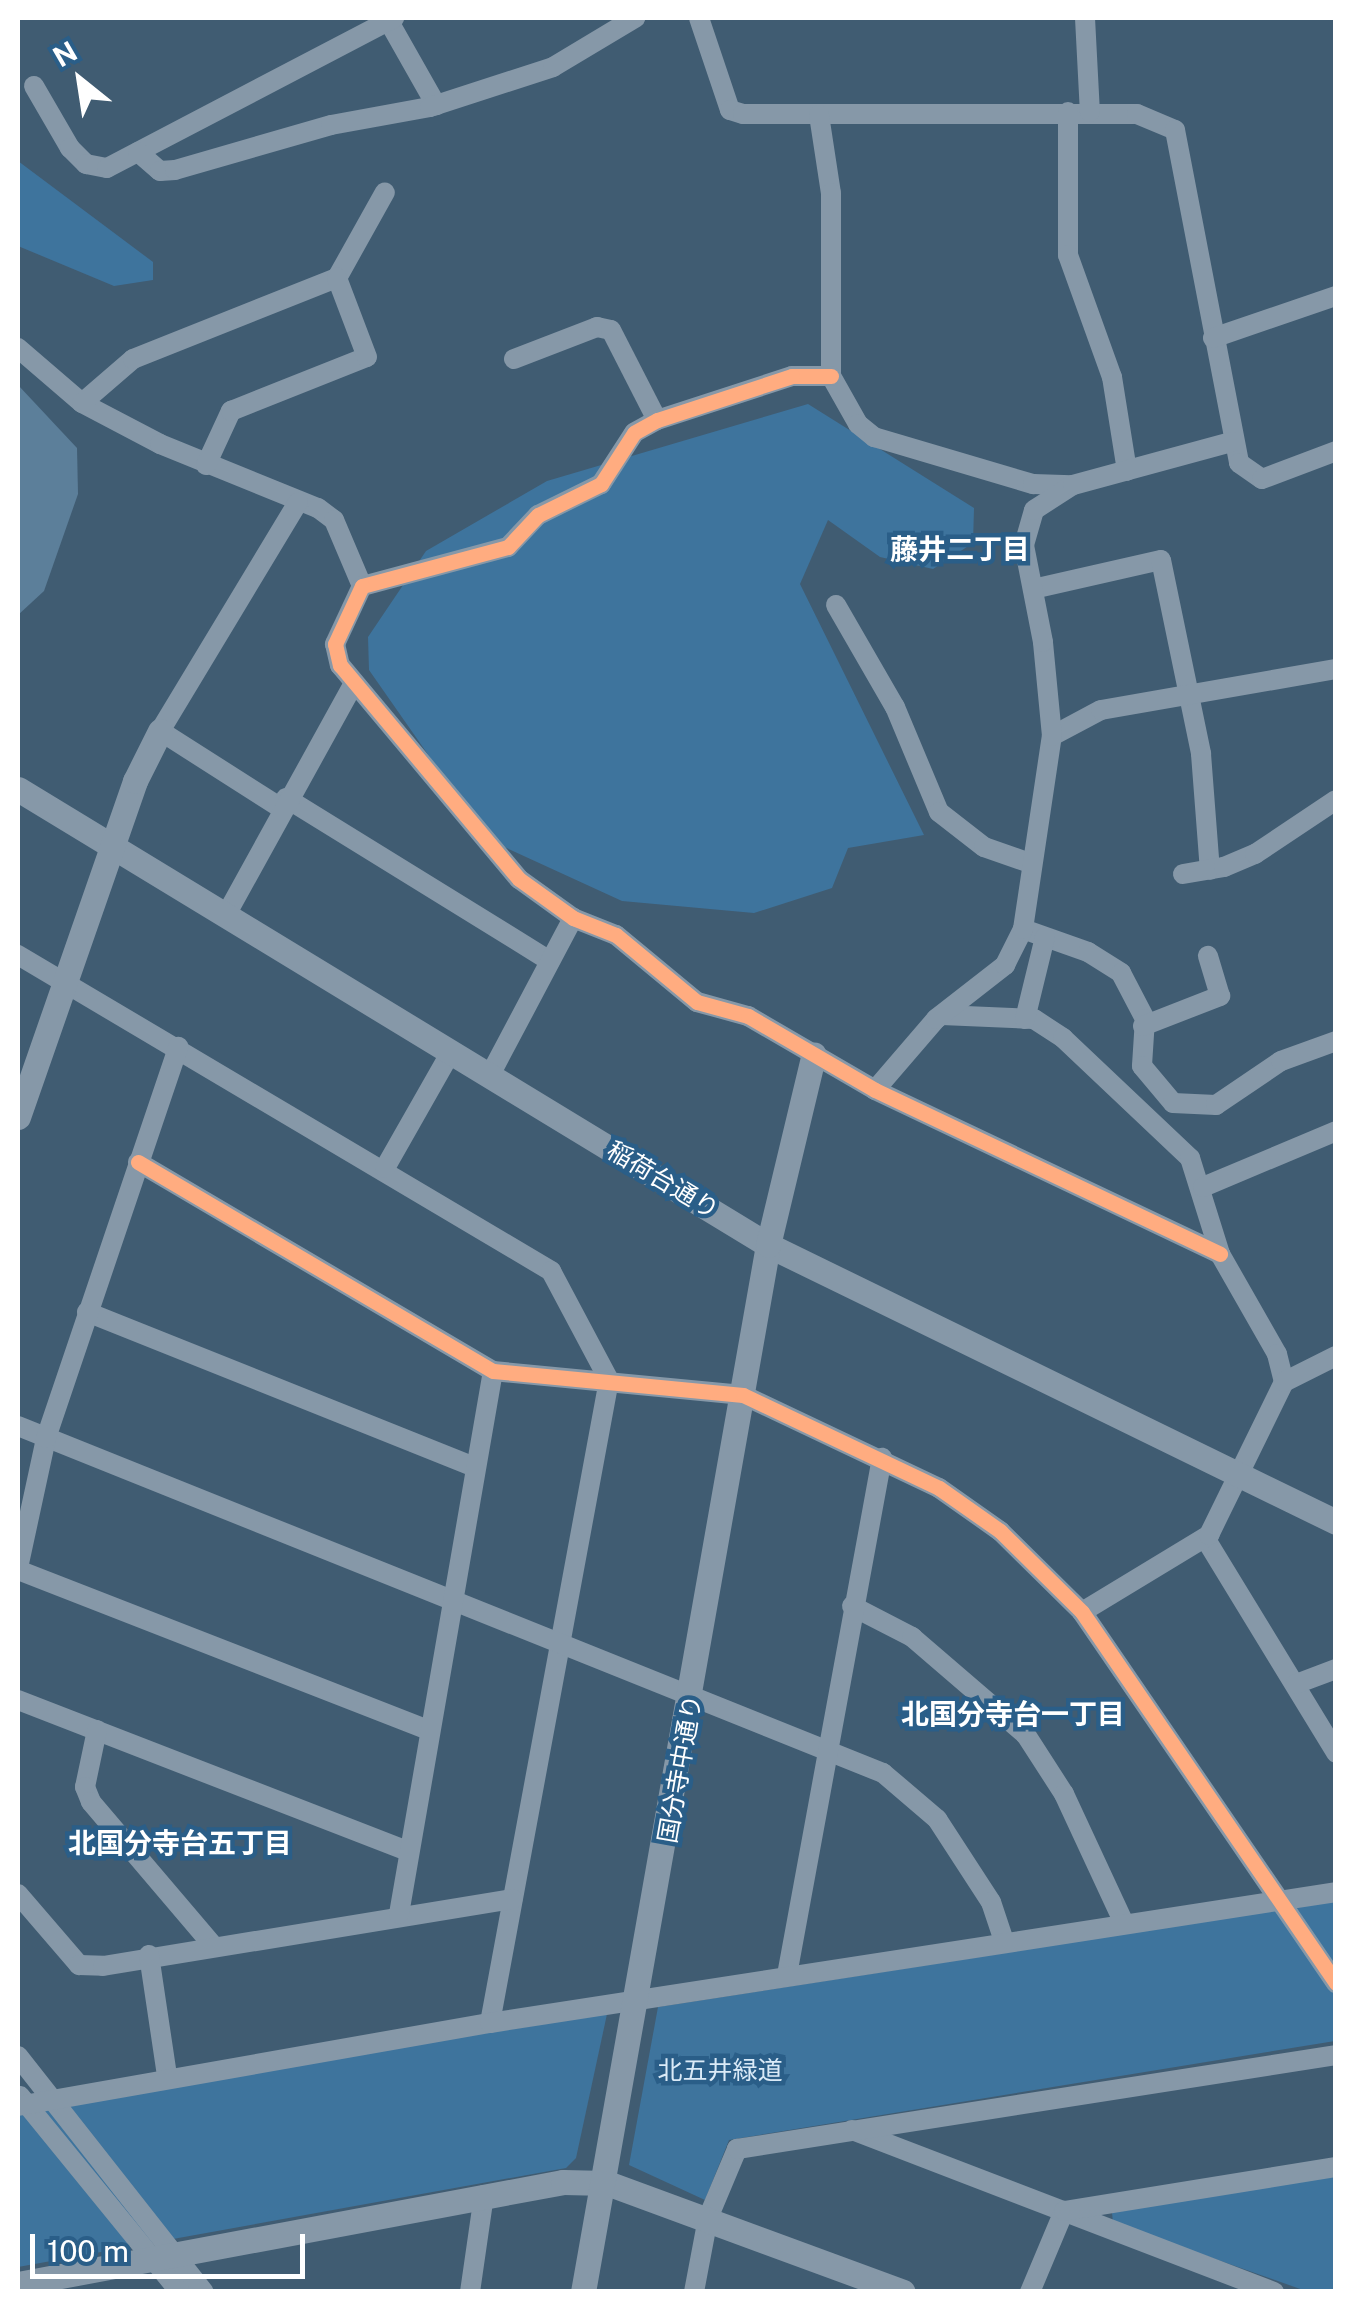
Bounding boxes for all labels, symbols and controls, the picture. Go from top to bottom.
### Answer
north arrow [30,30,130,130]
text: N [47,34,82,73]
district label: 藤井二丁目 [890,532,1030,566]
street label: 稲荷台通り [602,1135,724,1225]
street label: 国分寺中通り [652,1693,708,1845]
district label: 北国分寺台一丁目 [901,1697,1125,1731]
district label: 北国分寺台五丁目 [68,1826,292,1860]
park label: 北五井緑道 [658,2055,782,2085]
scale bar [35,2214,310,2276]
text: 100 m [47,2233,129,2269]

